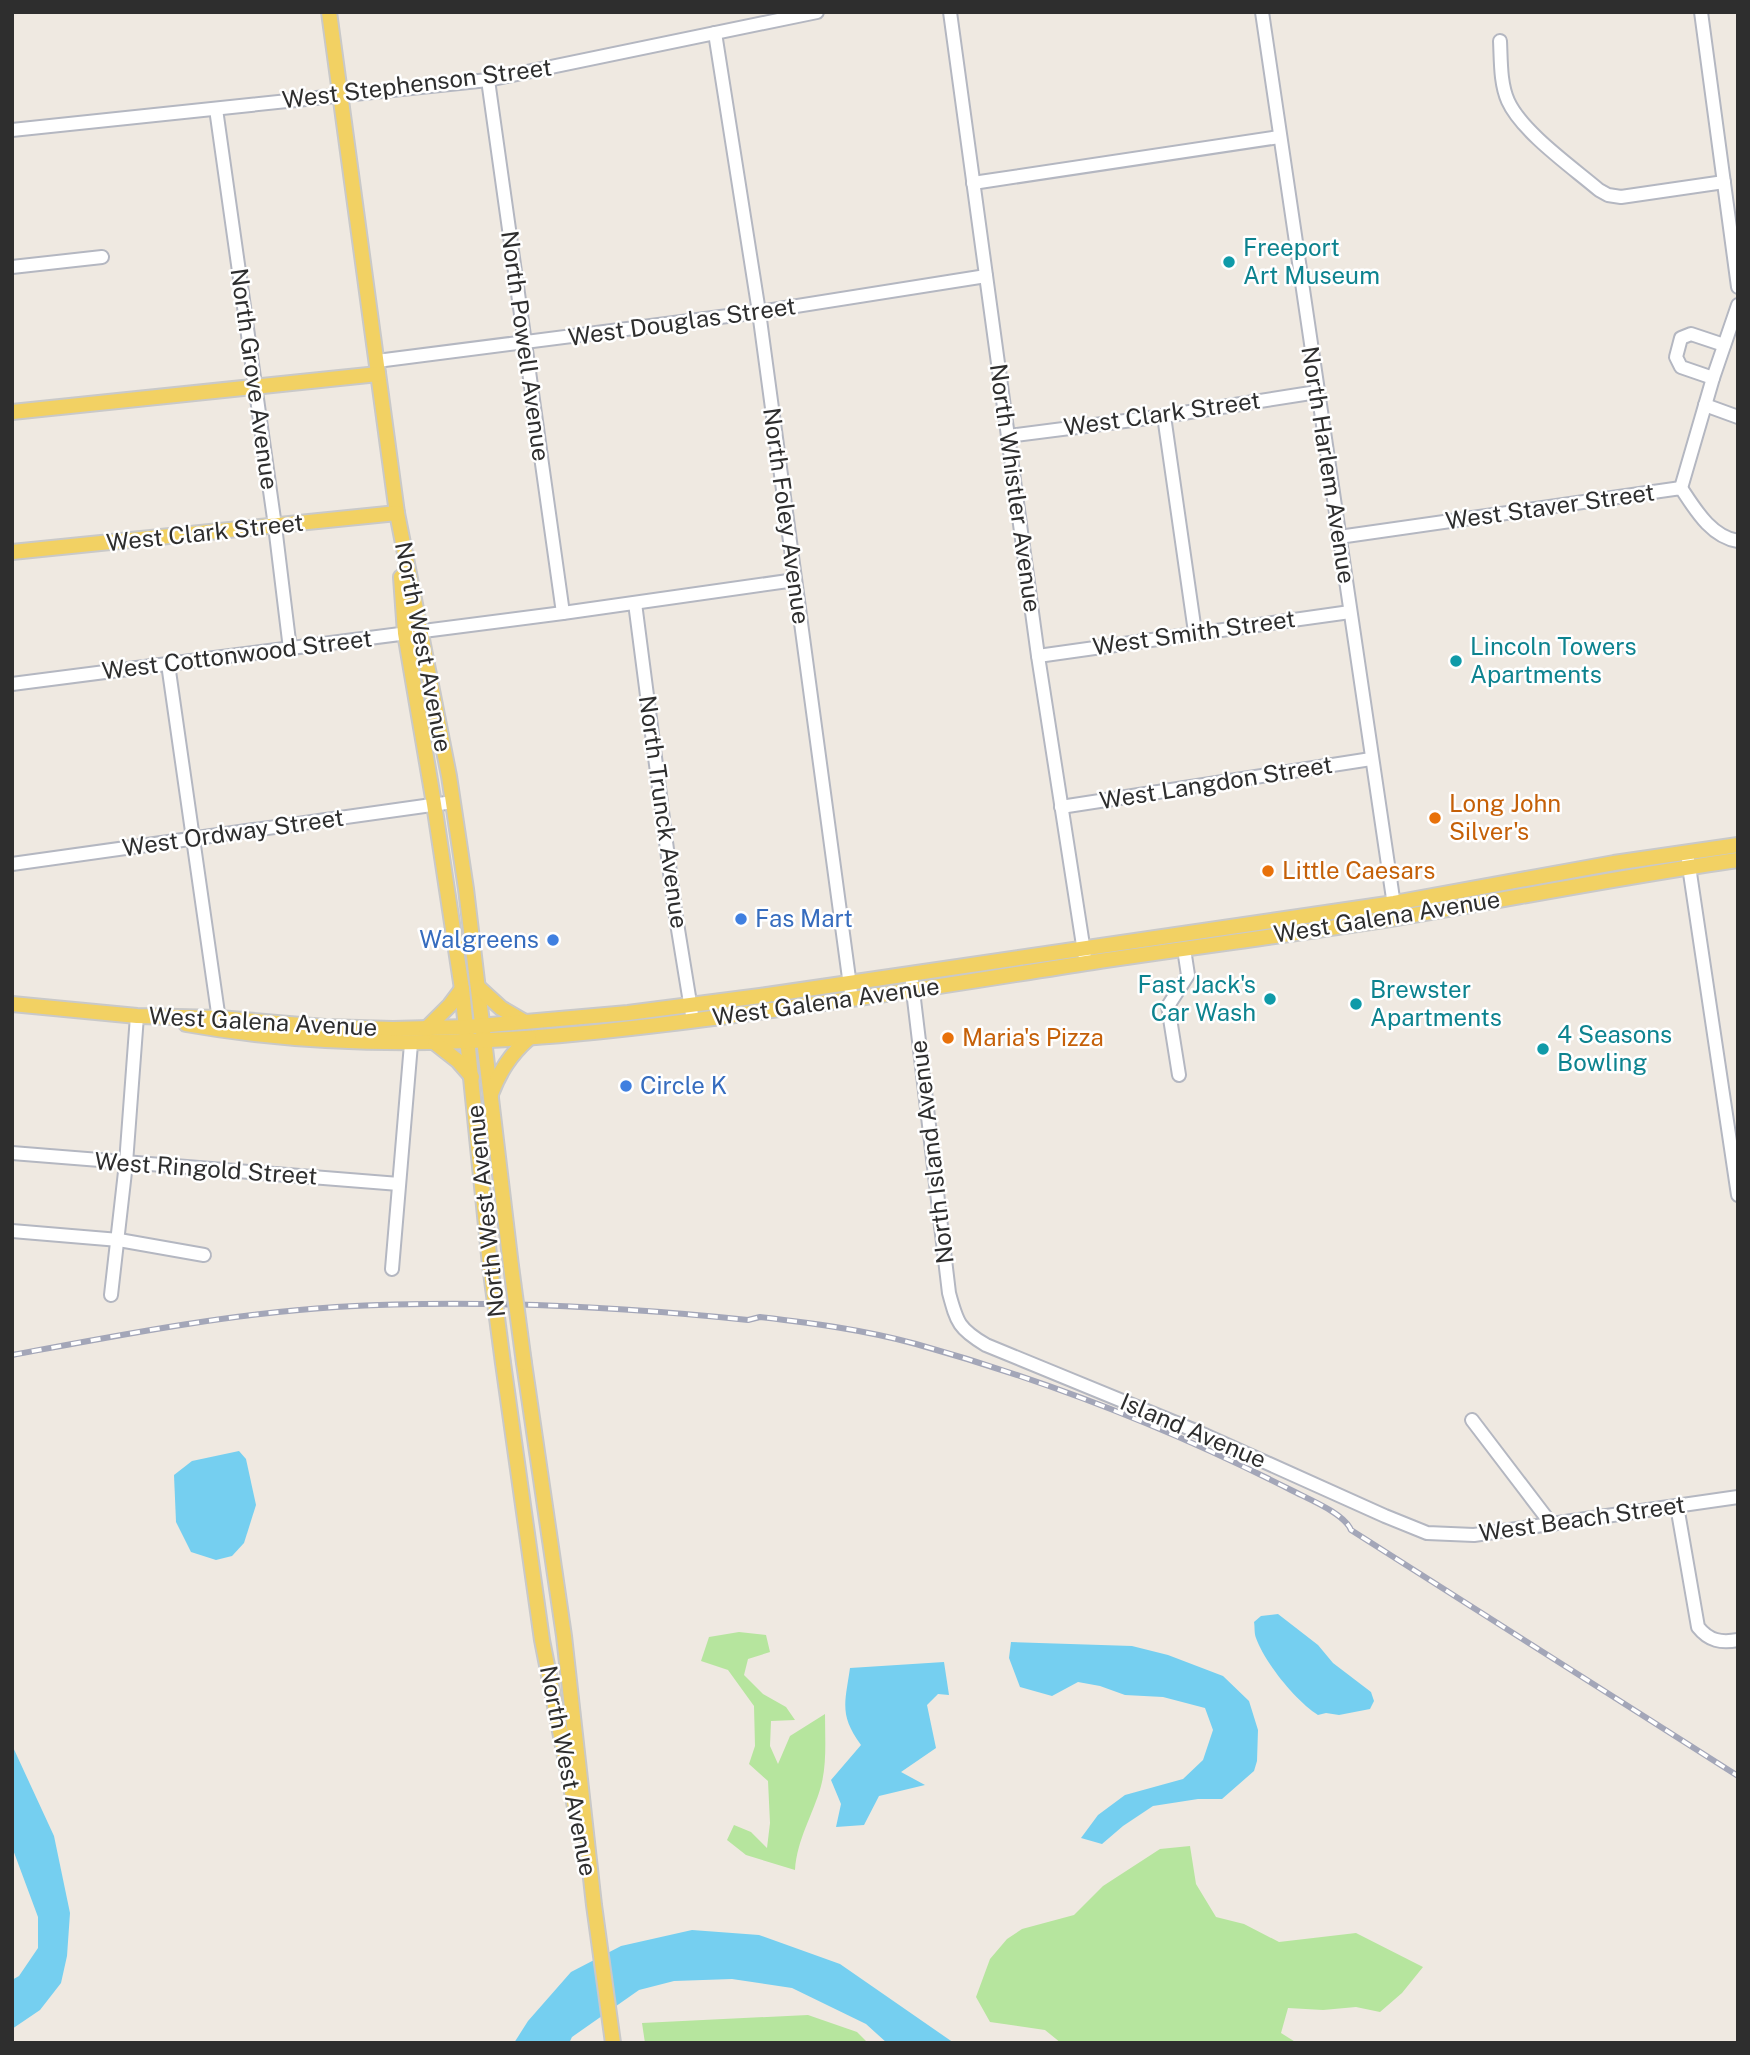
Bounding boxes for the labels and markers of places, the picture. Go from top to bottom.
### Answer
place label: Freeport Art Museum [1243,233,1380,289]
marker: Freeport Art Museum [1221,254,1237,270]
place label: Lincoln Towers Apartments [1470,632,1637,688]
marker: Lincoln Towers Apartments [1448,653,1464,669]
place label: Long John Silver's [1449,789,1561,845]
marker: Long John Silver's [1427,810,1443,826]
place label: Little Caesars [1282,856,1435,884]
marker: Little Caesars [1260,863,1276,879]
place label: Fas Mart [755,904,853,932]
marker: Fas Mart [733,911,749,927]
place label: Walgreens [419,925,539,953]
marker: Walgreens [545,932,561,948]
place label: Fast Jack's Car Wash [1138,970,1256,1026]
place label: Brewster Apartments [1370,975,1502,1031]
marker: Fast Jack's Car Wash [1262,991,1278,1007]
marker: Brewster Apartments [1348,996,1364,1012]
place label: 4 Seasons Bowling [1557,1020,1672,1076]
place label: Maria's Pizza [962,1023,1104,1051]
marker: Maria's Pizza [940,1030,956,1046]
marker: 4 Seasons Bowling [1535,1041,1551,1057]
place label: Circle K [640,1071,727,1099]
marker: Circle K [618,1078,634,1094]

